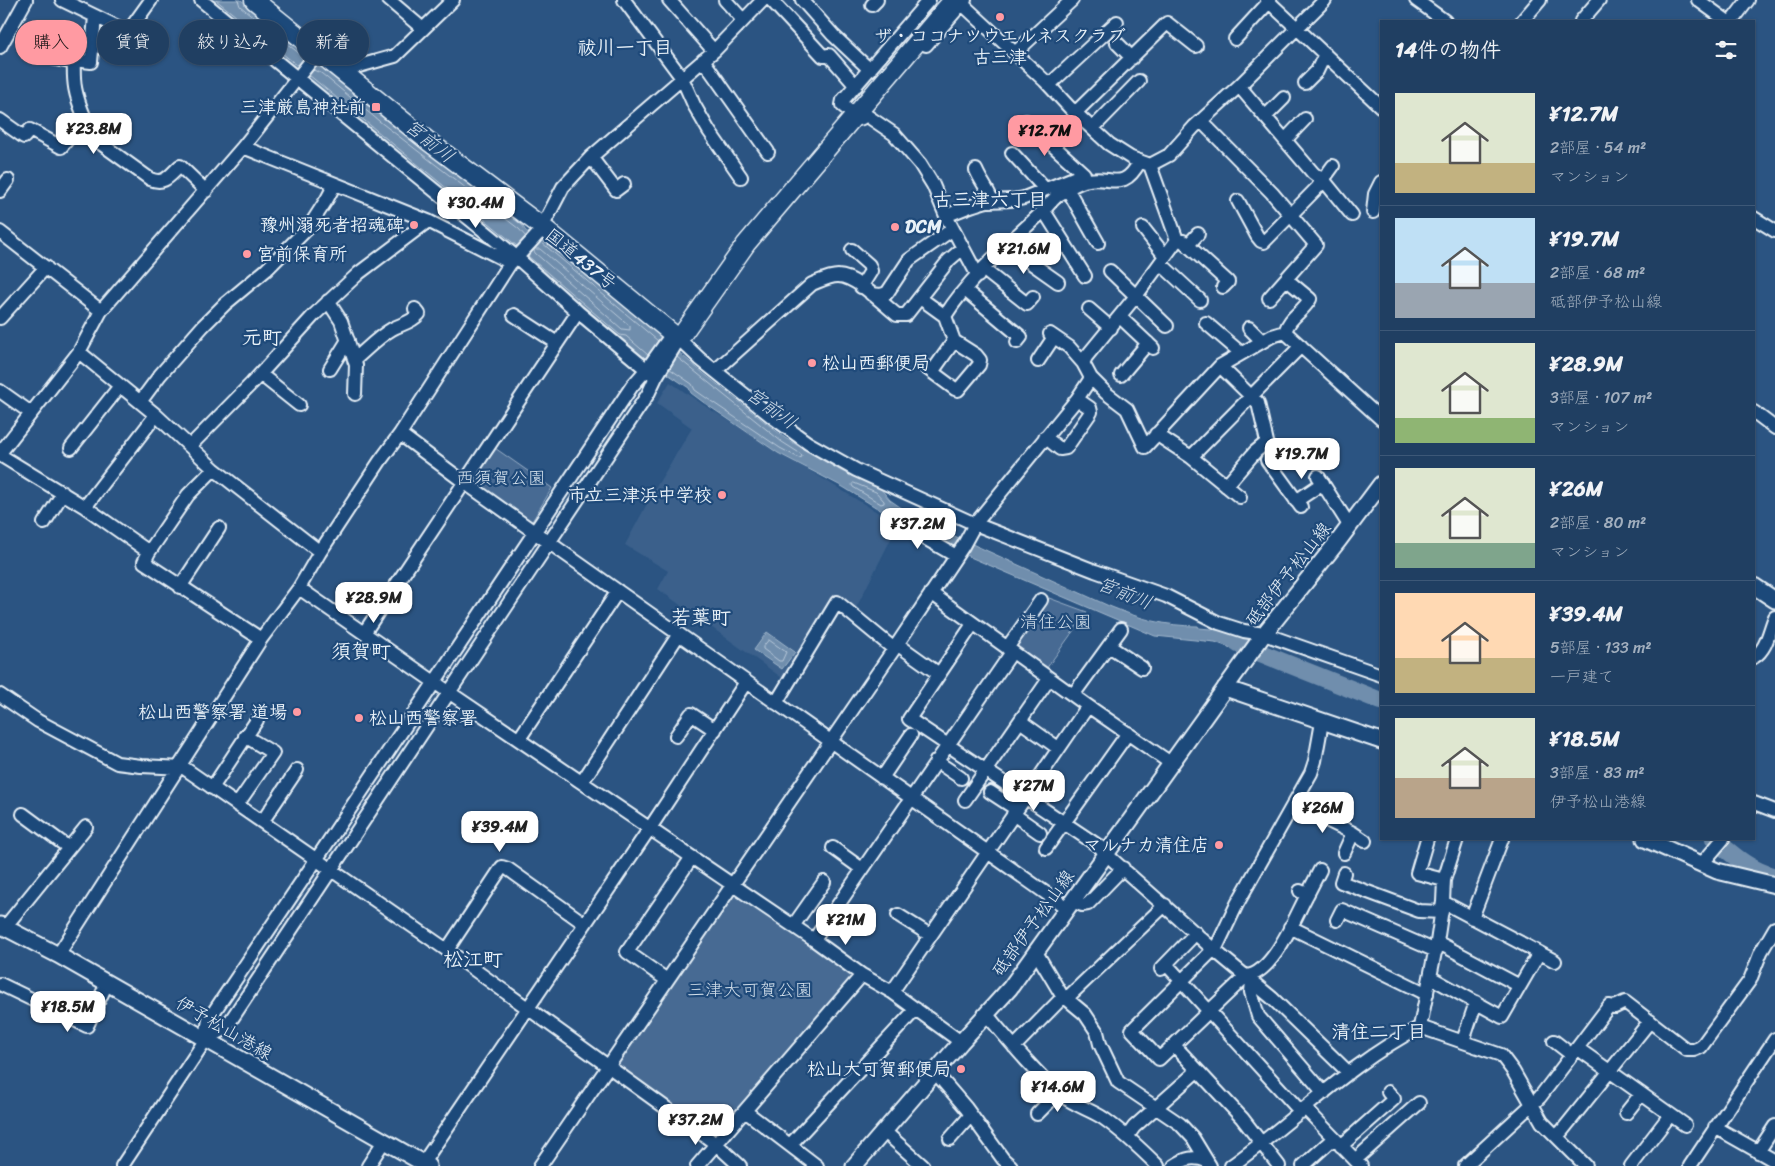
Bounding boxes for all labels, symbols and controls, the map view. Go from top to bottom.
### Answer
marker: ザ・ココナツウエルネスクラブ 古三津 [994,11,1006,23]
chip: 購入 [15,20,87,65]
chip: 賃貸 [97,20,169,65]
chip: 絞り込み [179,20,287,65]
chip: 新着 [297,20,369,65]
place label: ザ・ココナツウエルネスクラブ 古三津 [874,20,1126,73]
district label: 祓川一丁目 [577,31,673,64]
text: 14件の物件 [1395,31,1501,69]
icon: filters [1712,36,1740,64]
place label: 三津厳島神社前 [240,91,366,123]
text: ¥12.7M [1550,95,1618,133]
marker: 三津厳島神社前 [370,101,382,113]
water label: 宮前川 [397,110,463,172]
pin: ¥23.8M [53,112,135,155]
icon: home [1435,113,1495,173]
text: ¥23.8M [67,114,121,143]
pin: ¥12.7M [1004,114,1086,157]
text: ¥12.7M [1019,116,1071,145]
text: 2部屋 · 54 m² [1550,133,1646,162]
text: マンション [1550,162,1629,191]
district label: 古三津六丁目 [933,183,1047,216]
pin: ¥30.4M [435,186,517,229]
text: ¥30.4M [448,188,504,217]
place label: 豫州溺死者招魂碑 [260,209,404,241]
place label: DCM [905,211,942,243]
marker: 豫州溺死者招魂碑 [408,219,420,231]
street label: 国道437号 [538,220,624,298]
text: ¥19.7M [1550,220,1619,258]
marker: DCM [889,221,901,233]
pin: ¥21.6M [983,232,1065,275]
text: ¥21.6M [998,234,1050,263]
place label: 宮前保育所 [257,238,347,270]
icon: home [1435,238,1495,298]
marker: 宮前保育所 [241,248,253,260]
text: 2部屋 · 68 m² [1550,258,1645,287]
text: 砥部伊予松山線 [1550,287,1662,316]
district label: 元町 [242,320,282,355]
text: ¥28.9M [1550,345,1623,383]
place label: 松山西郵便局 [822,347,930,379]
marker: 松山西郵便局 [806,357,818,369]
icon: home [1435,363,1495,423]
water label: 宮前川 [739,378,805,438]
text: 3部屋 · 107 m² [1550,383,1652,412]
text: マンション [1550,412,1629,441]
pin: ¥19.7M [1261,438,1343,480]
text: ¥19.7M [1276,439,1328,468]
park label: 西須賀公園 [456,462,546,494]
text: ¥26M [1550,470,1603,508]
place label: 市立三津浜中学校 [568,479,712,511]
icon: home [1435,488,1495,548]
marker: 市立三津浜中学校 [716,489,728,501]
pin: ¥37.2M [877,508,959,550]
text: 2部屋 · 80 m² [1550,508,1646,537]
text: ¥37.2M [891,509,945,538]
street label: 砥部伊予松山線 [1237,515,1339,633]
text: マンション [1550,537,1629,566]
water label: 宮前川 [1092,567,1158,619]
pin: ¥28.9M [333,582,415,624]
text: ¥28.9M [346,583,402,612]
text: ¥39.4M [1550,595,1623,633]
district label: 若葉町 [671,600,731,635]
park label: 清住公園 [1020,606,1092,638]
icon: home [1435,613,1495,673]
text: 5部屋 · 133 m² [1550,633,1652,662]
district label: 須賀町 [331,634,391,669]
text: 一戸建て [1550,662,1614,691]
place label: 松山西警察署 道場 [138,696,287,728]
place label: 松山西警察署 [369,702,477,734]
marker: 松山西警察署 道場 [291,706,303,718]
marker: 松山西警察署 [353,712,365,724]
text: ¥18.5M [1550,720,1620,758]
icon: home [1435,738,1495,798]
text: 3部屋 · 83 m² [1550,758,1645,787]
pin: ¥27M [1004,770,1064,812]
text: ¥27M [1014,771,1054,800]
text: 伊予松山港線 [1550,787,1646,816]
pin: ¥26M [1293,792,1353,834]
text: ¥26M [1303,793,1343,822]
pin: ¥39.4M [459,810,541,853]
text: ¥39.4M [472,812,528,841]
place label: マルナカ清住店 [1083,829,1209,861]
marker: マルナカ清住店 [1213,839,1225,851]
street label: 砥部伊予松山線 [983,863,1083,983]
pin: ¥21M [816,904,876,946]
text: ¥21M [827,905,865,934]
district label: 松江町 [443,942,503,977]
park label: 三津大可賀公園 [687,974,813,1006]
street label: 伊予松山港線 [169,987,279,1069]
pin: ¥18.5M [27,990,109,1033]
text: ¥18.5M [41,992,95,1021]
district label: 清住二丁目 [1331,1015,1427,1048]
place label: 松山大可賀郵便局 [807,1053,951,1085]
marker: 松山大可賀郵便局 [955,1063,967,1075]
pin: ¥14.6M [1017,1070,1099,1113]
text: ¥14.6M [1032,1072,1084,1101]
pin: ¥37.2M [655,1104,737,1146]
text: ¥37.2M [669,1105,723,1134]

